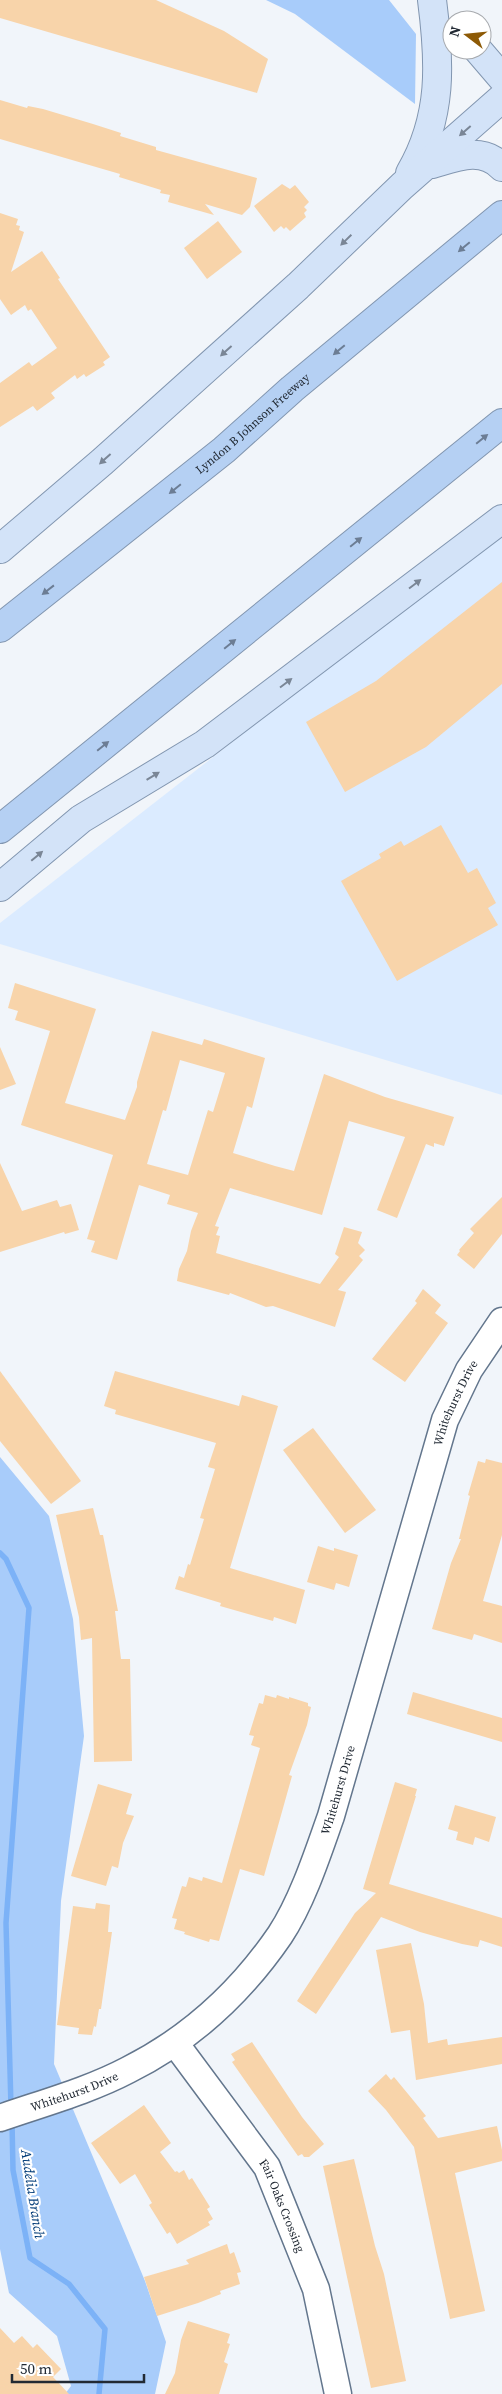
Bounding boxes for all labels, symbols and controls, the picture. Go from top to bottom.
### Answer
north arrow [442,10,492,60]
text: N [443,24,466,39]
one-way arrow [459,125,472,136]
one-way arrow [340,234,352,246]
one-way arrow [458,241,471,252]
one-way arrow [220,345,233,356]
one-way arrow [333,345,346,356]
street label: Lyndon B Johnson Freeway [192,369,314,478]
one-way arrow [475,434,488,445]
one-way arrow [100,453,112,465]
one-way arrow [168,484,182,494]
one-way arrow [349,536,362,547]
one-way arrow [408,579,421,590]
one-way arrow [42,585,55,596]
one-way arrow [223,638,236,649]
one-way arrow [279,677,292,688]
one-way arrow [97,741,110,752]
one-way arrow [146,771,159,780]
one-way arrow [31,850,44,861]
street label: Whitehurst Drive [430,1357,481,1448]
street label: Whitehurst Drive [317,1744,359,1837]
street label: Whitehurst Drive [29,2068,121,2115]
water label: Audelia Branch [16,2147,50,2240]
street label: Fair Oaks Crossing [256,2156,309,2255]
scale bar [12,2352,145,2384]
text: 50 m [20,2358,52,2379]

